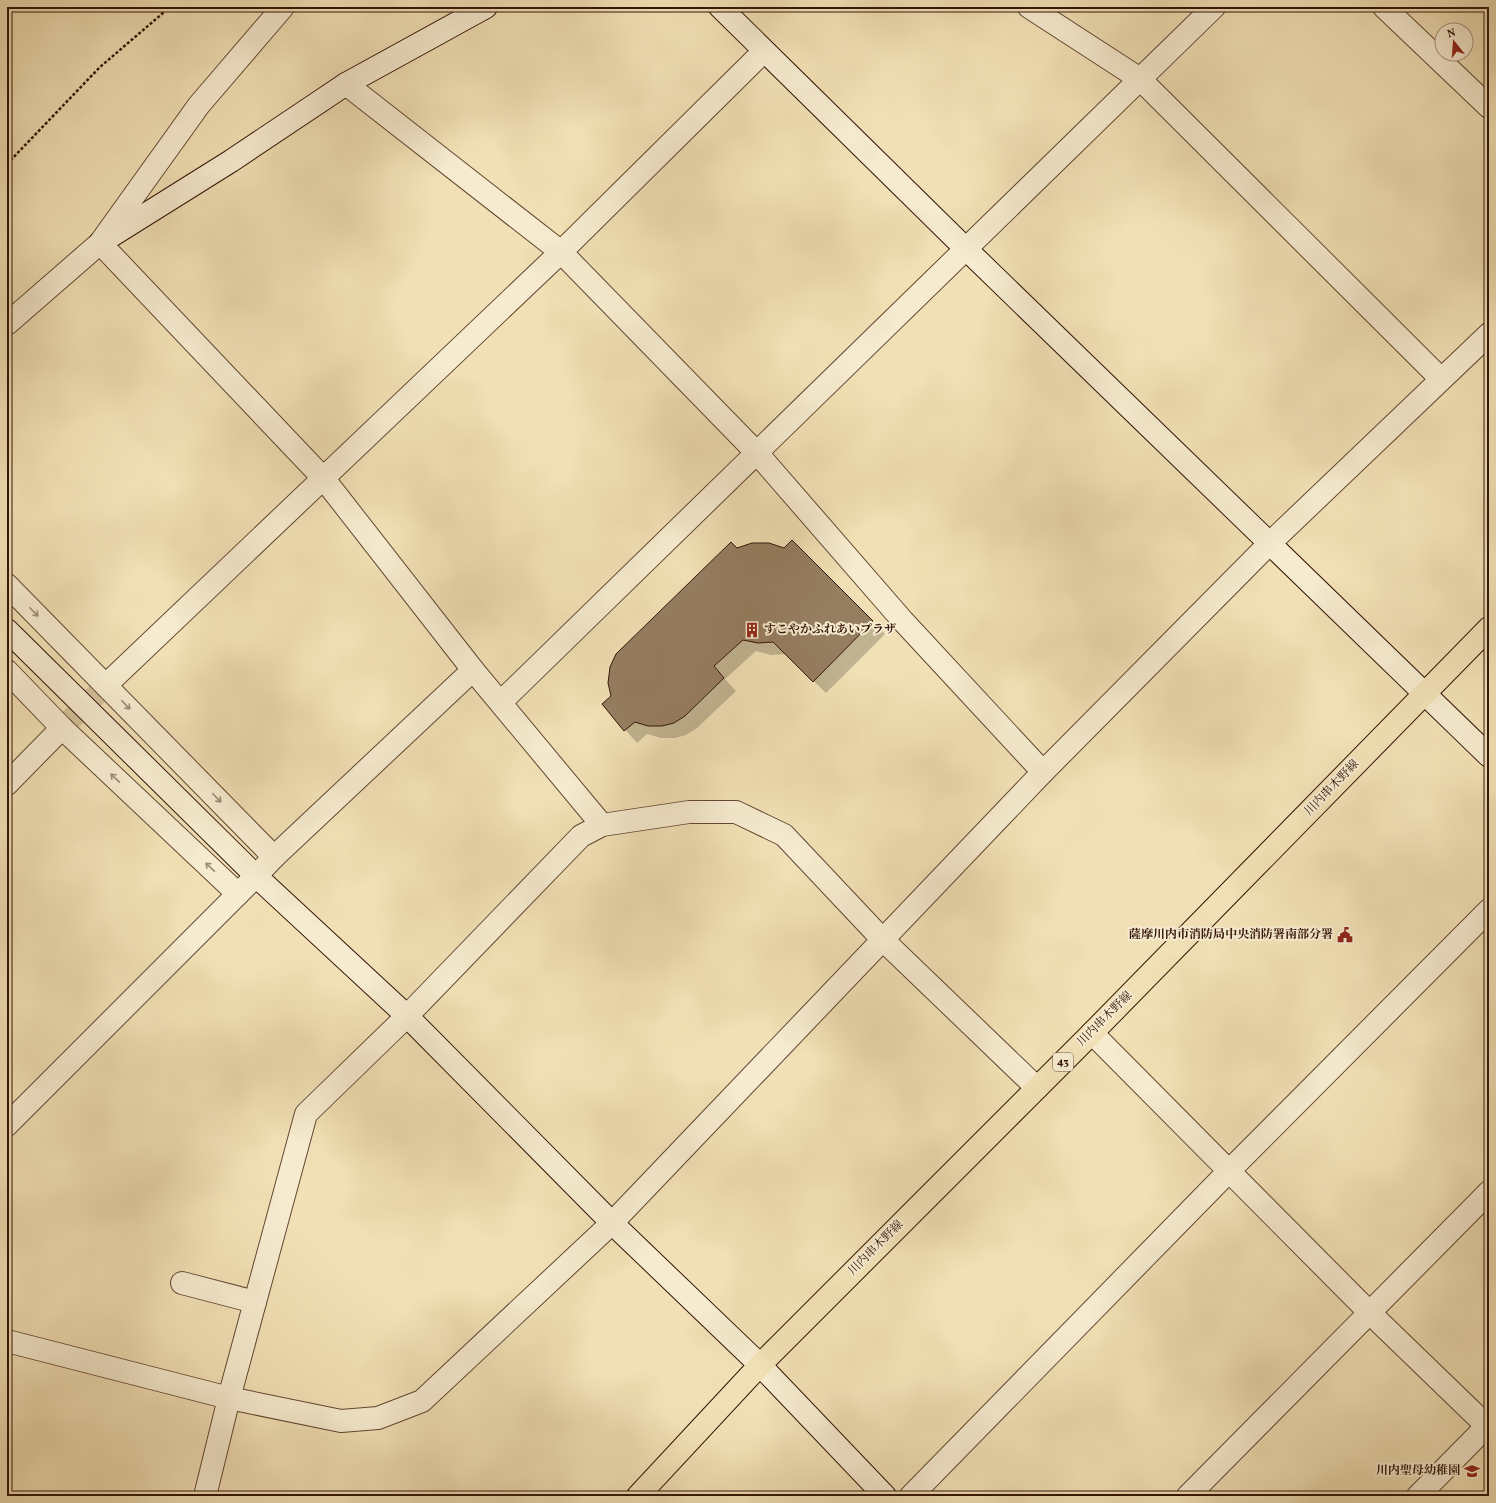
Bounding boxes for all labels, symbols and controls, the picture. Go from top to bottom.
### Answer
north arrow [1434,22,1474,62]
text: N [1445,26,1458,42]
one-way arrow [30,607,39,617]
building icon: すこやかふれあいプラザ [743,621,761,639]
place label: すこやかふれあいプラザ [764,622,896,638]
one-way arrow [121,700,131,710]
street label: 川内串木野線 [1301,757,1363,819]
one-way arrow [110,773,120,783]
one-way arrow [212,793,222,803]
one-way arrow [205,862,215,872]
public building icon: 薩摩川内市消防局中央消防署南部分署 [1336,926,1354,944]
place label: 薩摩川内市消防局中央消防署南部分署 [1129,927,1333,943]
street label: 川内串木野線 [1074,988,1136,1050]
road number: 43 [1053,1053,1073,1071]
street label: 川内串木野線 [845,1217,907,1279]
school or university icon: 川内聖母幼稚園 [1463,1462,1481,1480]
place label: 川内聖母幼稚園 [1376,1463,1460,1479]

